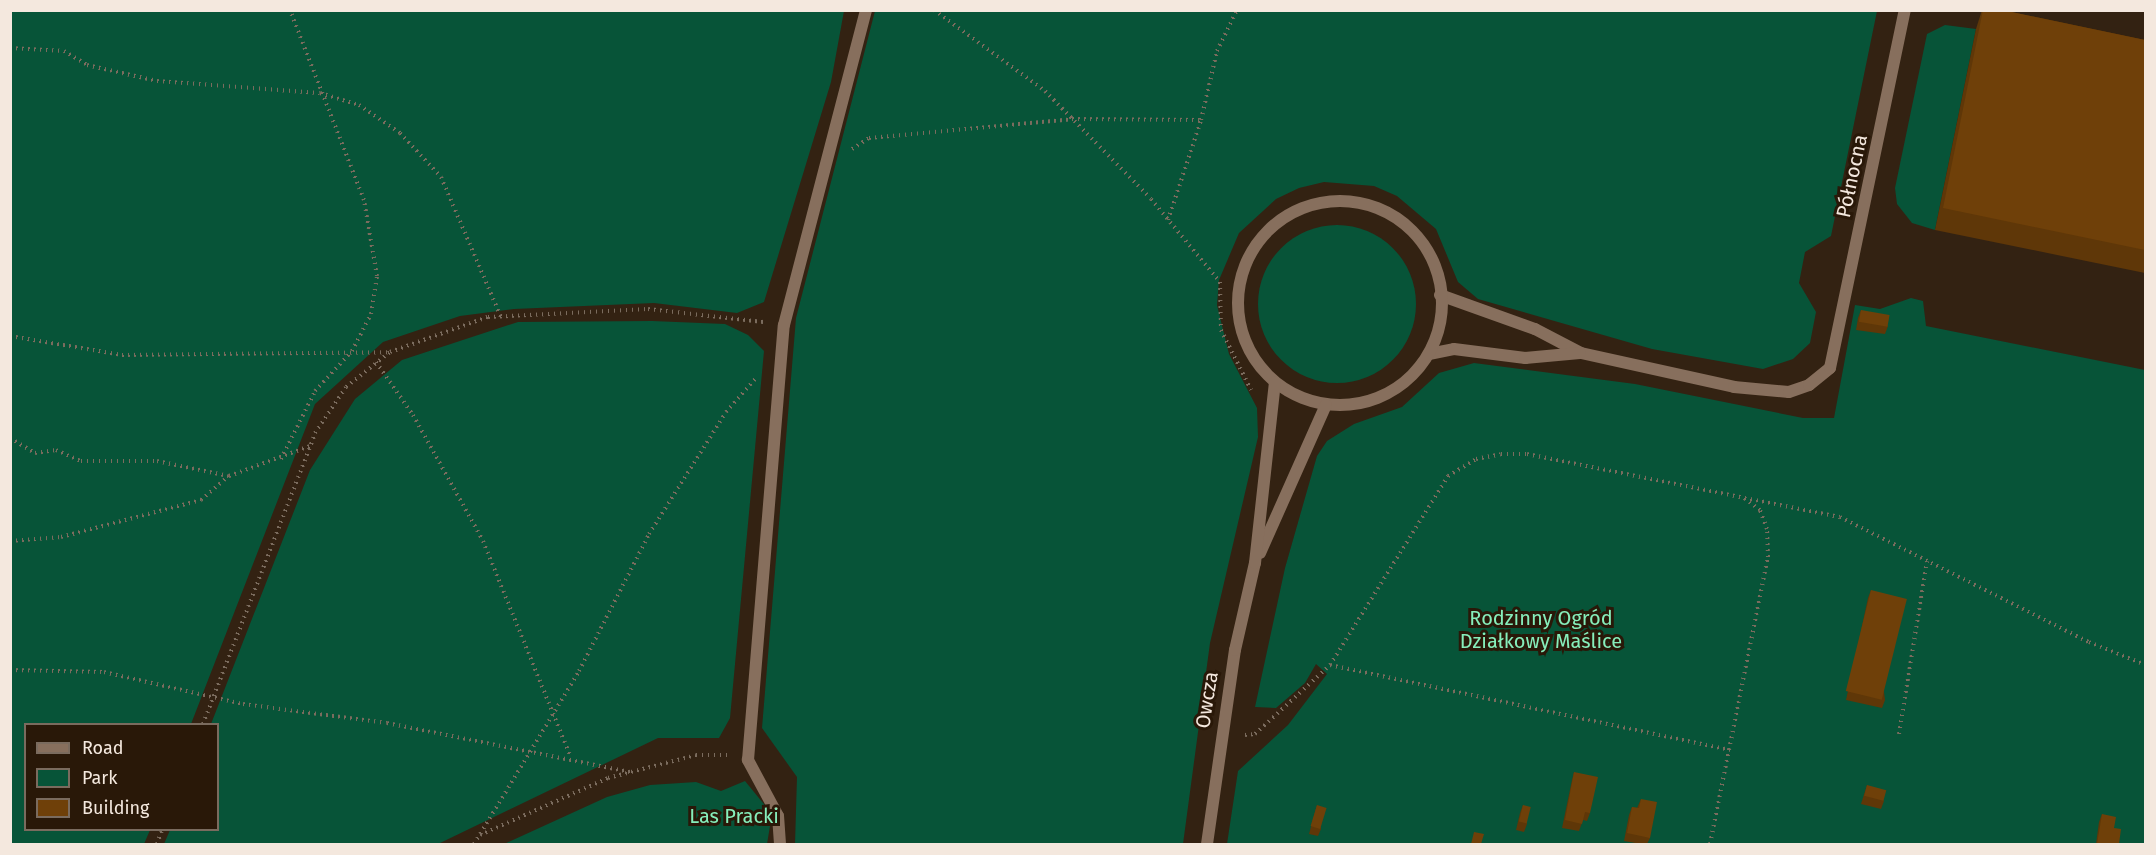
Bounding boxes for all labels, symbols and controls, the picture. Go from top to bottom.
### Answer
street label: Północna [1831,132,1873,220]
park label: Rodzinny Ogród Działkowy Maślice [1460,606,1622,653]
street label: Owcza [1191,670,1223,730]
legend [24,723,219,831]
text: Road [82,737,124,759]
text: Park [82,767,117,789]
text: Building [82,797,149,819]
park label: Las Pracki [689,804,779,828]

